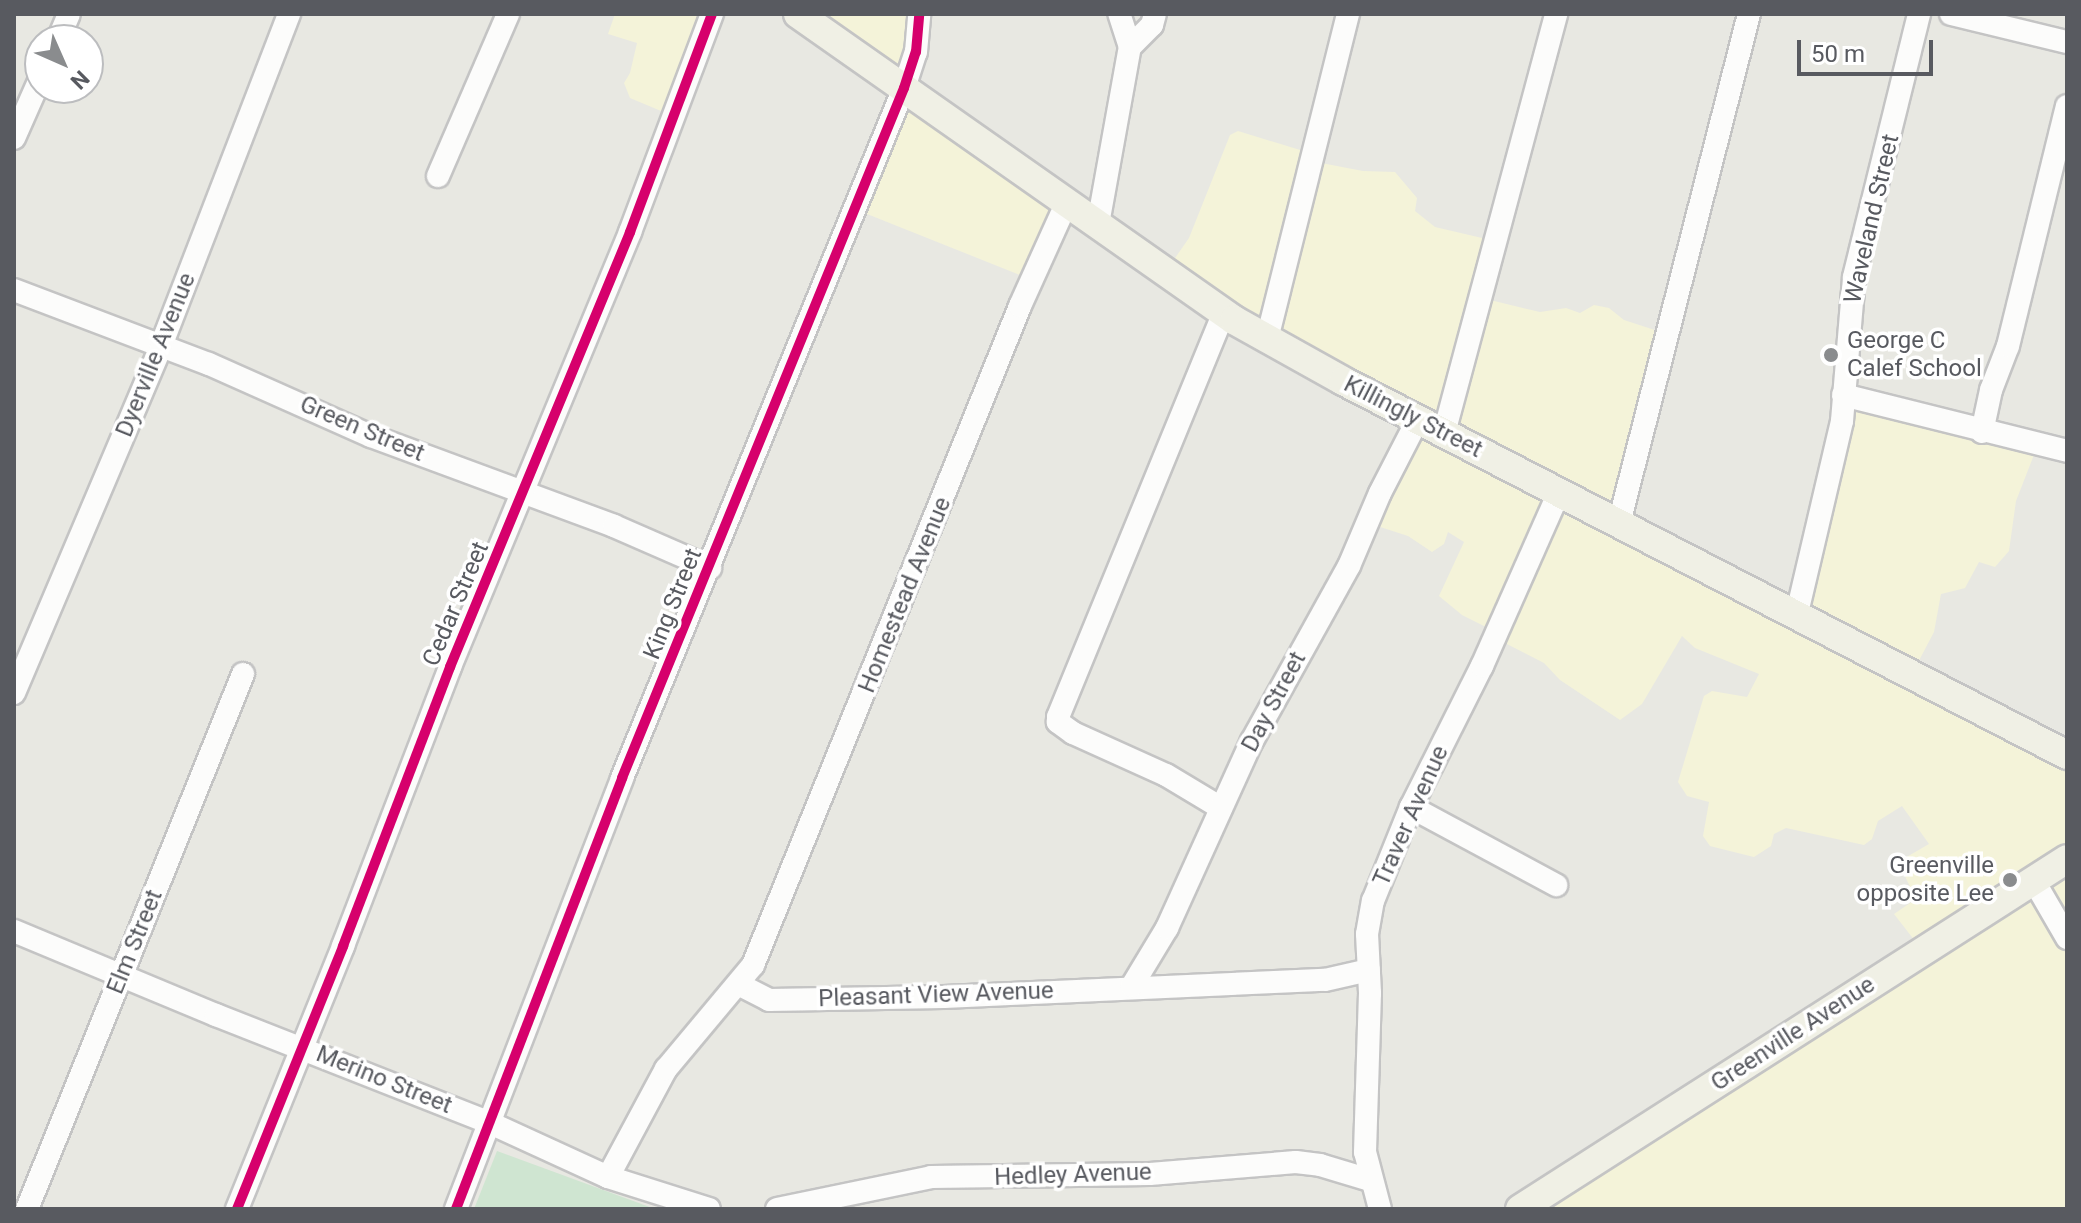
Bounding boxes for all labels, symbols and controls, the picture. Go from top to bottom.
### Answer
north arrow [24,24,104,104]
scale bar [1801,24,1937,74]
text: 50 m [1811,40,1865,68]
text: N [66,66,94,94]
street label: Waveland Street [1839,132,1905,306]
street label: Dyerville Avenue [110,269,202,441]
place label: George C Calef School [1847,327,1982,383]
marker: George C Calef School [1822,346,1840,364]
street label: Killingly Street [1339,370,1487,464]
street label: Green Street [296,390,428,468]
street label: Homestead Avenue [853,493,957,697]
street label: Cedar Street [417,537,495,671]
street label: King Street [638,544,708,664]
street label: Day Street [1236,647,1312,757]
street label: Traver Avenue [1367,741,1455,891]
place label: Greenville opposite Lee [1857,852,1994,908]
marker: Greenville opposite Lee [2001,871,2019,889]
street label: Elm Street [101,886,169,998]
street label: Greenville Avenue [1706,970,1880,1098]
street label: Pleasant View Avenue [818,976,1054,1014]
street label: Merino Street [312,1040,456,1120]
street label: Hedley Avenue [994,1158,1152,1192]

